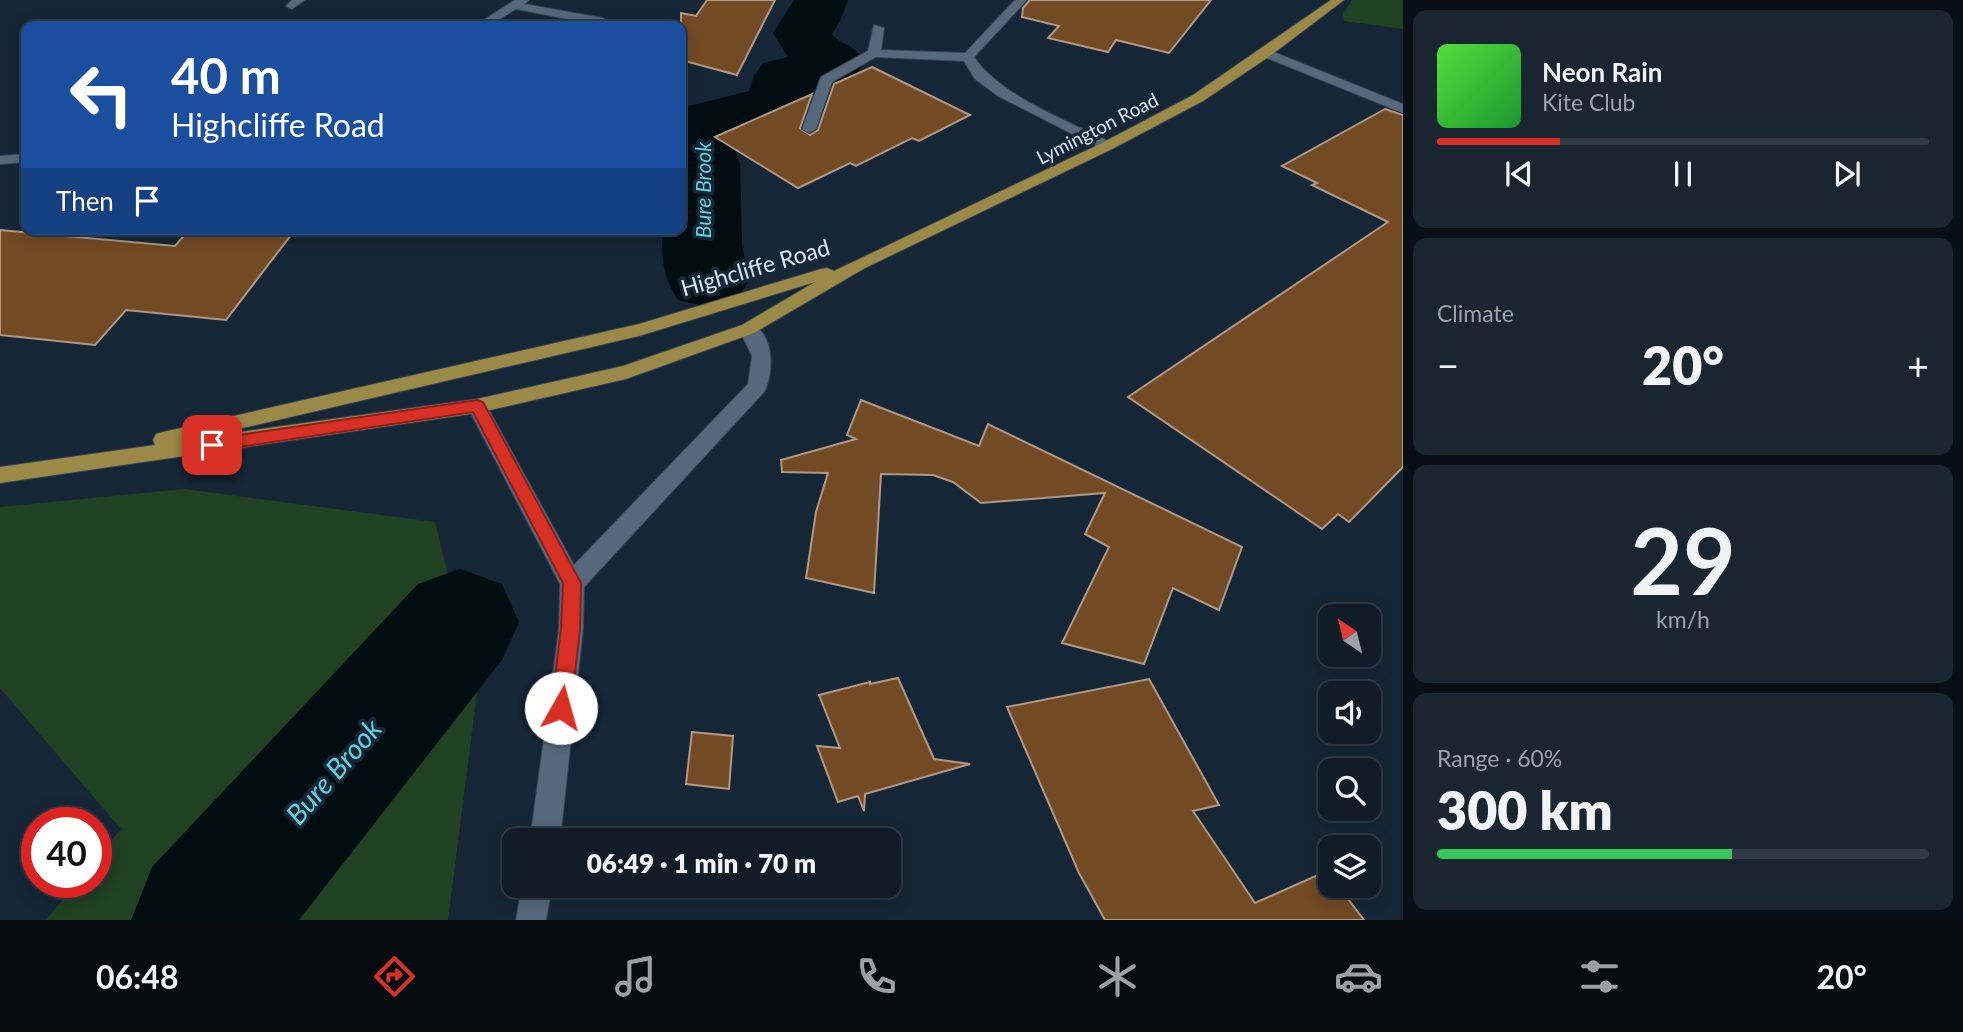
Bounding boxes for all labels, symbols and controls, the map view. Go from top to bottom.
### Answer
text: 40 m [171,46,281,104]
icon: left [56,49,147,140]
text: Neon Rain [1542,56,1662,88]
street label: Lymington Road [1032,87,1162,169]
text: Kite Club [1542,88,1635,116]
text: Highcliffe Road [171,105,385,144]
water label: Bure Brook [690,141,715,238]
icon: previous [1500,155,1538,193]
icon: pause [1664,155,1702,193]
icon: next [1828,155,1866,193]
icon: arrive [128,182,166,220]
text: Then [56,185,114,217]
street label: Highcliffe Road [677,232,833,302]
text: Climate [1437,299,1514,327]
text: 20° [1642,334,1724,396]
text: − [1437,342,1459,388]
text: + [1907,342,1929,388]
pin [182,415,242,475]
icon: arrive [193,426,231,464]
text: 29 [1630,505,1736,614]
north arrow [1318,604,1381,667]
map controls [1318,604,1381,898]
text: km/h [1656,605,1710,633]
position arrow [524,671,598,745]
button: sound [1318,681,1381,744]
water label: Bure Brook [278,711,388,831]
text: Range · 60% [1437,744,1562,772]
button: search [1318,758,1381,821]
text: 300 km [1437,779,1613,841]
speed limit sign: 40 [21,807,112,898]
button: layers [1318,835,1381,898]
text: 06:49 · 1 min · 70 m [587,847,816,879]
icon: directions [370,952,419,1001]
icon: music [611,952,660,1001]
icon: phone [852,952,901,1001]
icon: climate [1093,952,1142,1001]
icon: car [1334,952,1383,1001]
icon: filters [1575,952,1624,1001]
text: 06:48 [96,957,178,996]
text: 20° [1816,957,1867,996]

